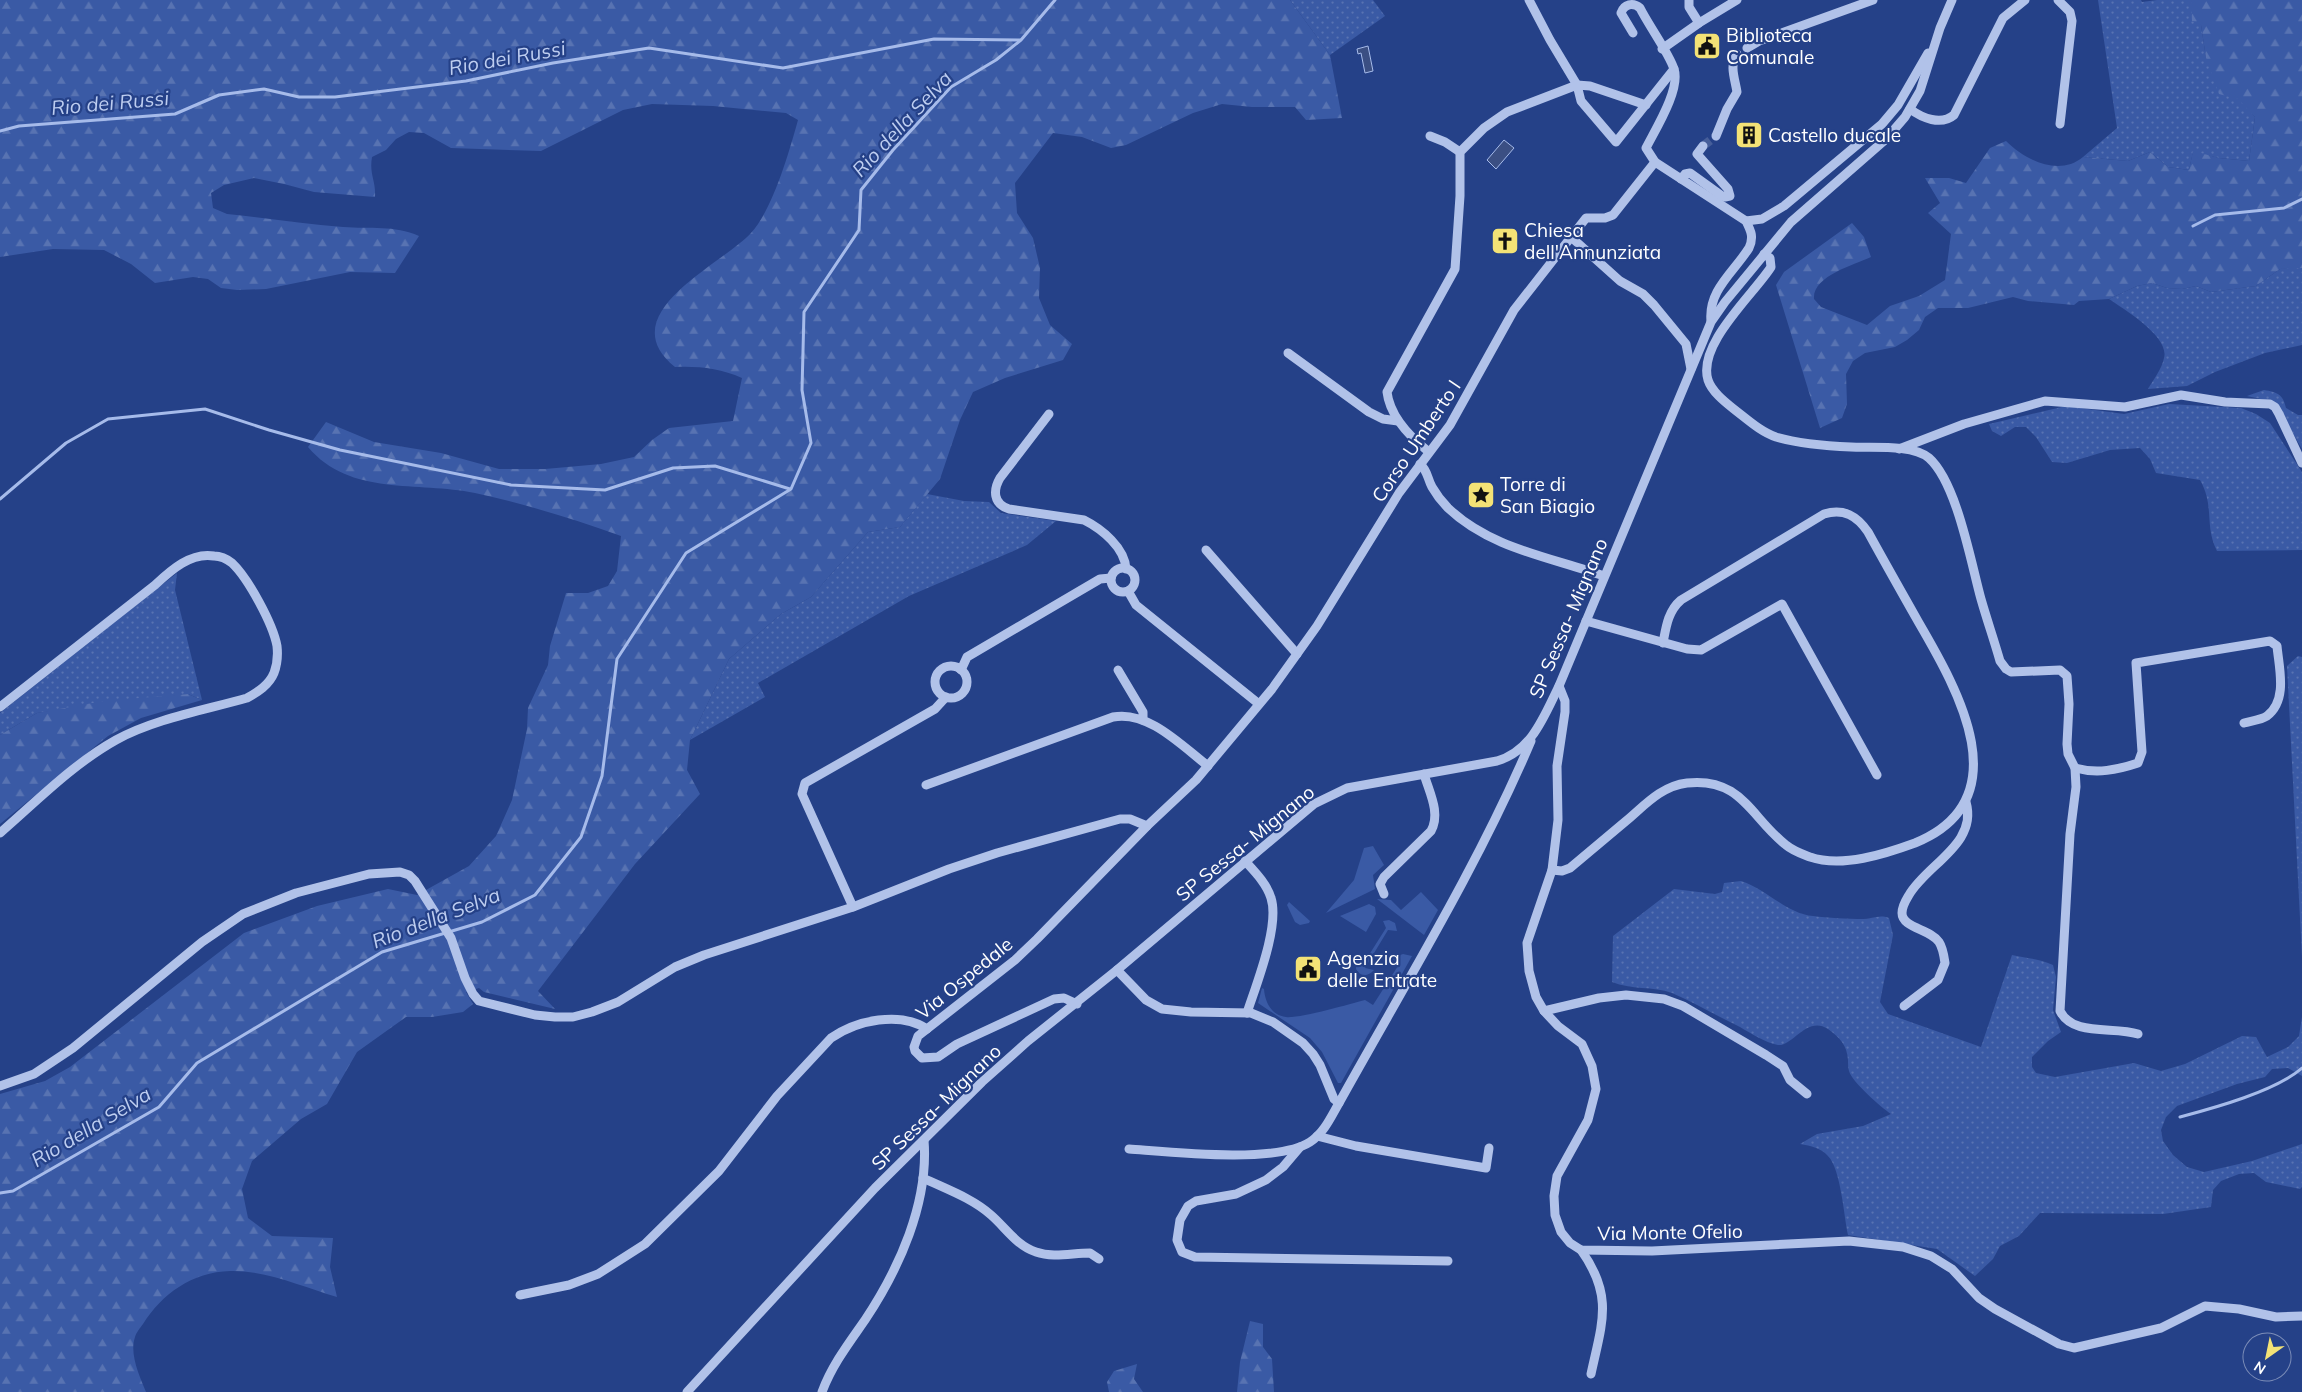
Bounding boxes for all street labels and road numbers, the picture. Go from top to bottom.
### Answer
street label: Corso Umberto I [1366,375,1466,507]
street label: SP Sessa- Mignano [1523,534,1613,702]
street label: SP Sessa- Mignano [1171,780,1319,906]
street label: Via Ospedale [911,932,1017,1024]
street label: SP Sessa- Mignano [866,1039,1006,1175]
street label: Via Monte Ofelio [1597,1219,1743,1245]

